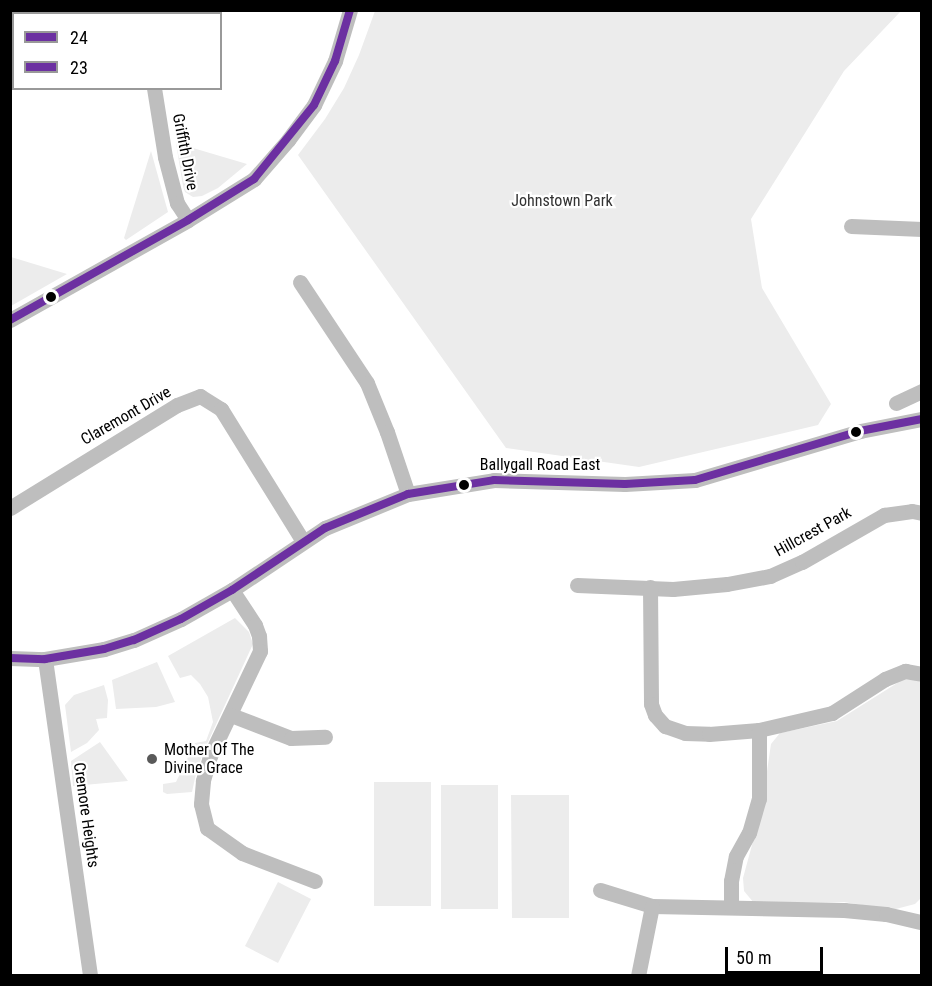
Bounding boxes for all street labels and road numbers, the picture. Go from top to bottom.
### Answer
street label: Griffith Drive [168,112,202,192]
street label: Claremont Drive [78,382,174,450]
street label: Ballygall Road East [480,455,600,475]
street label: Hillcrest Park [771,503,855,561]
street label: Cremore Heights [69,761,103,869]

